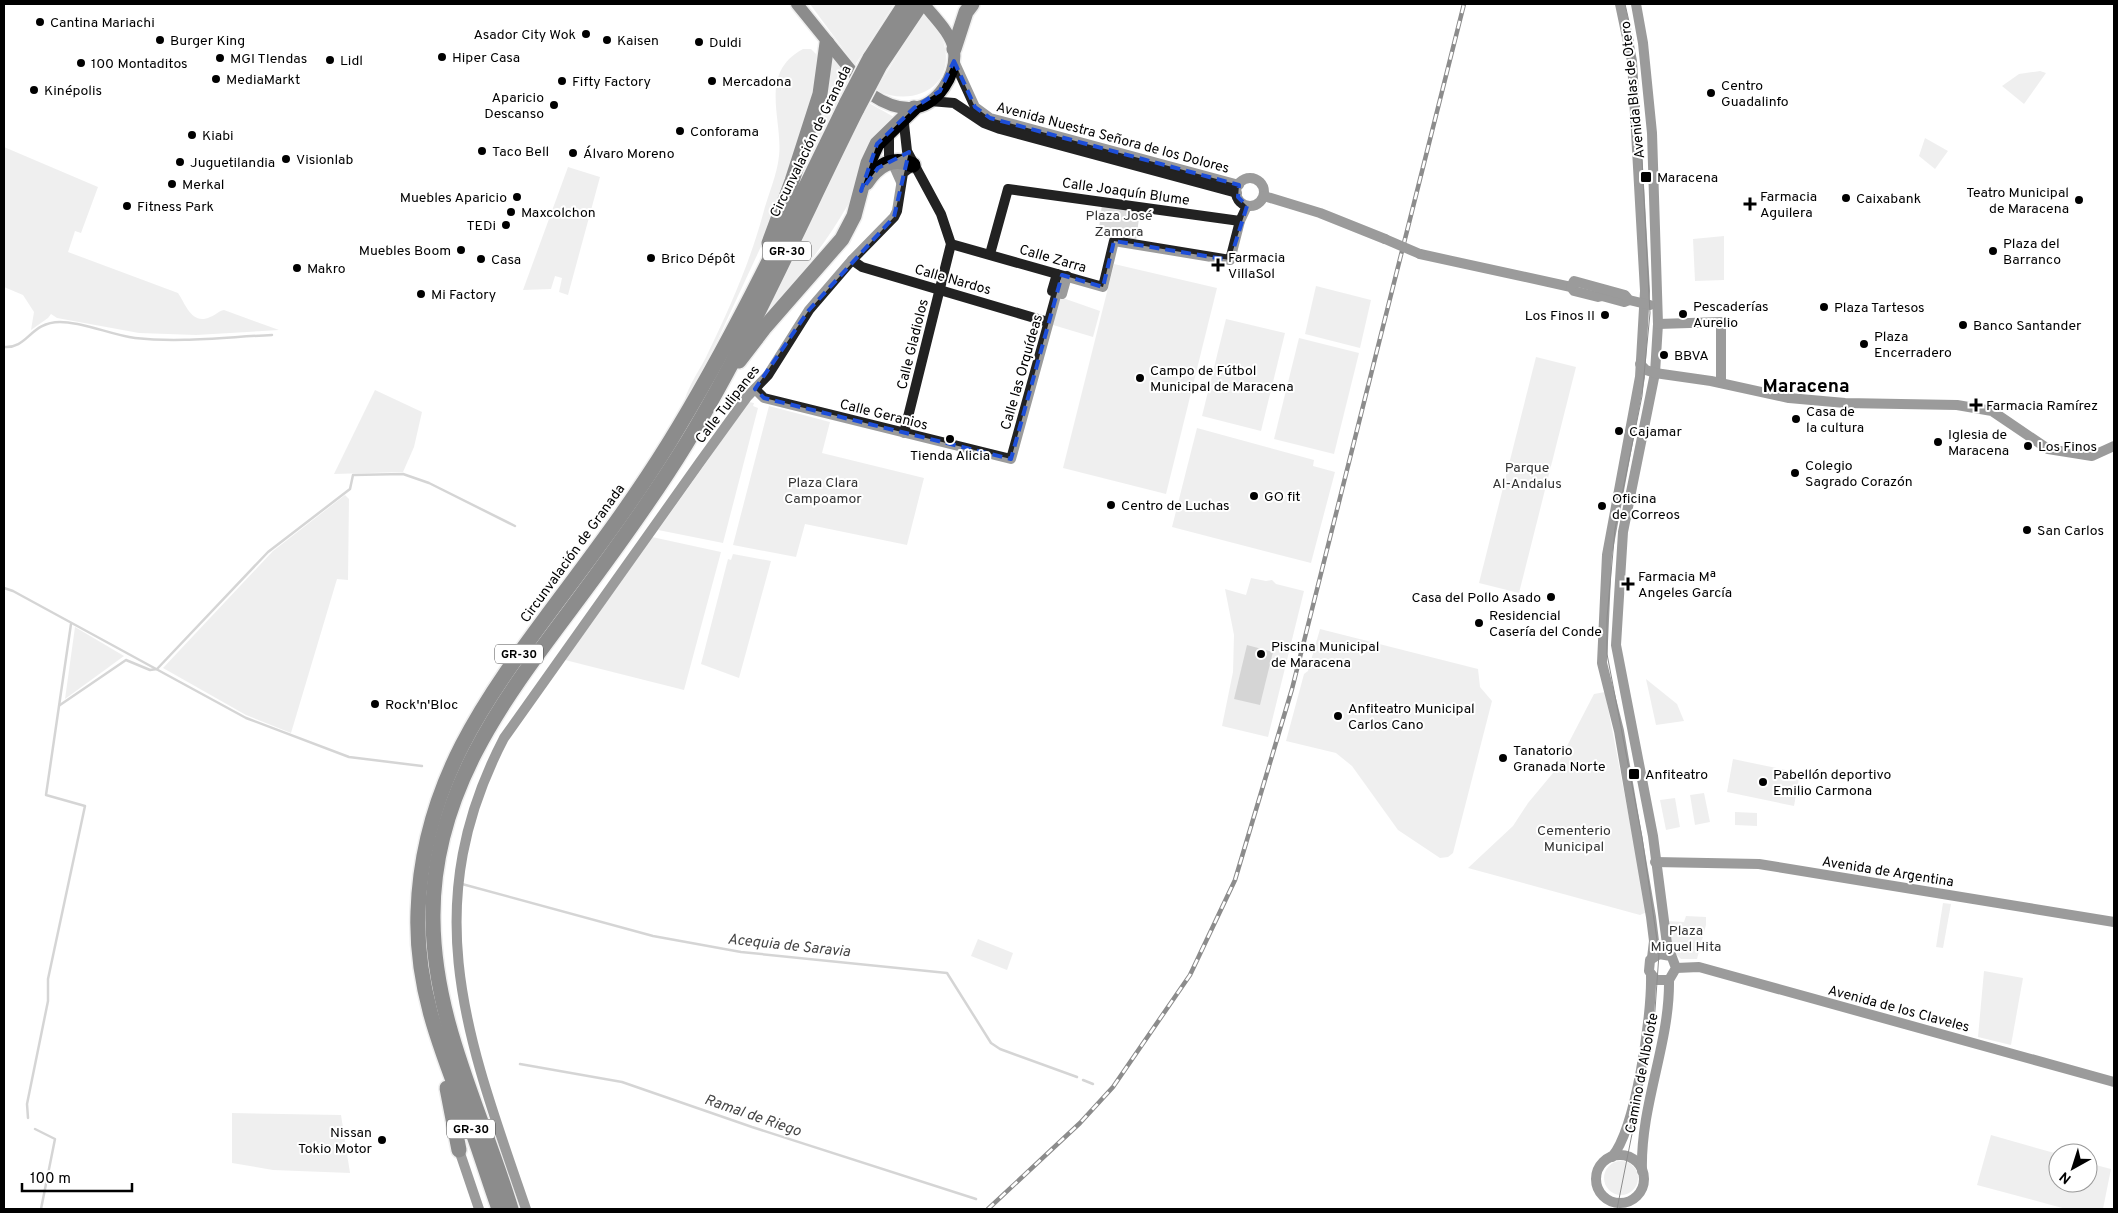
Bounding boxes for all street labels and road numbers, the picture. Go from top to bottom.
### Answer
street label: Avenida Blas de Otero [1618,20,1649,159]
street label: Circunvalación de Granada [767,63,856,221]
street label: Avenida Nuestra Señora de los Dolores [994,99,1231,178]
street label: Calle Joaquín Blume [1061,175,1191,210]
road number: GR-30 [763,242,811,260]
street label: Calle Zarra [1017,242,1088,277]
street label: Calle Nardos [912,261,993,299]
street label: Calle Gladiolos [894,297,933,391]
street label: Calle las Orquídeas [998,313,1047,432]
street label: Calle Tulipanes [692,362,764,447]
street label: Calle Geranios [838,396,929,435]
street label: Circunvalación de Granada [517,481,629,627]
road number: GR-30 [495,644,543,664]
street label: Avenida de Argentina [1821,854,1955,891]
street label: Avenida de los Claveles [1826,982,1971,1037]
street label: Camino de Albolote [1622,1012,1662,1135]
road number: GR-30 [447,1120,495,1138]

